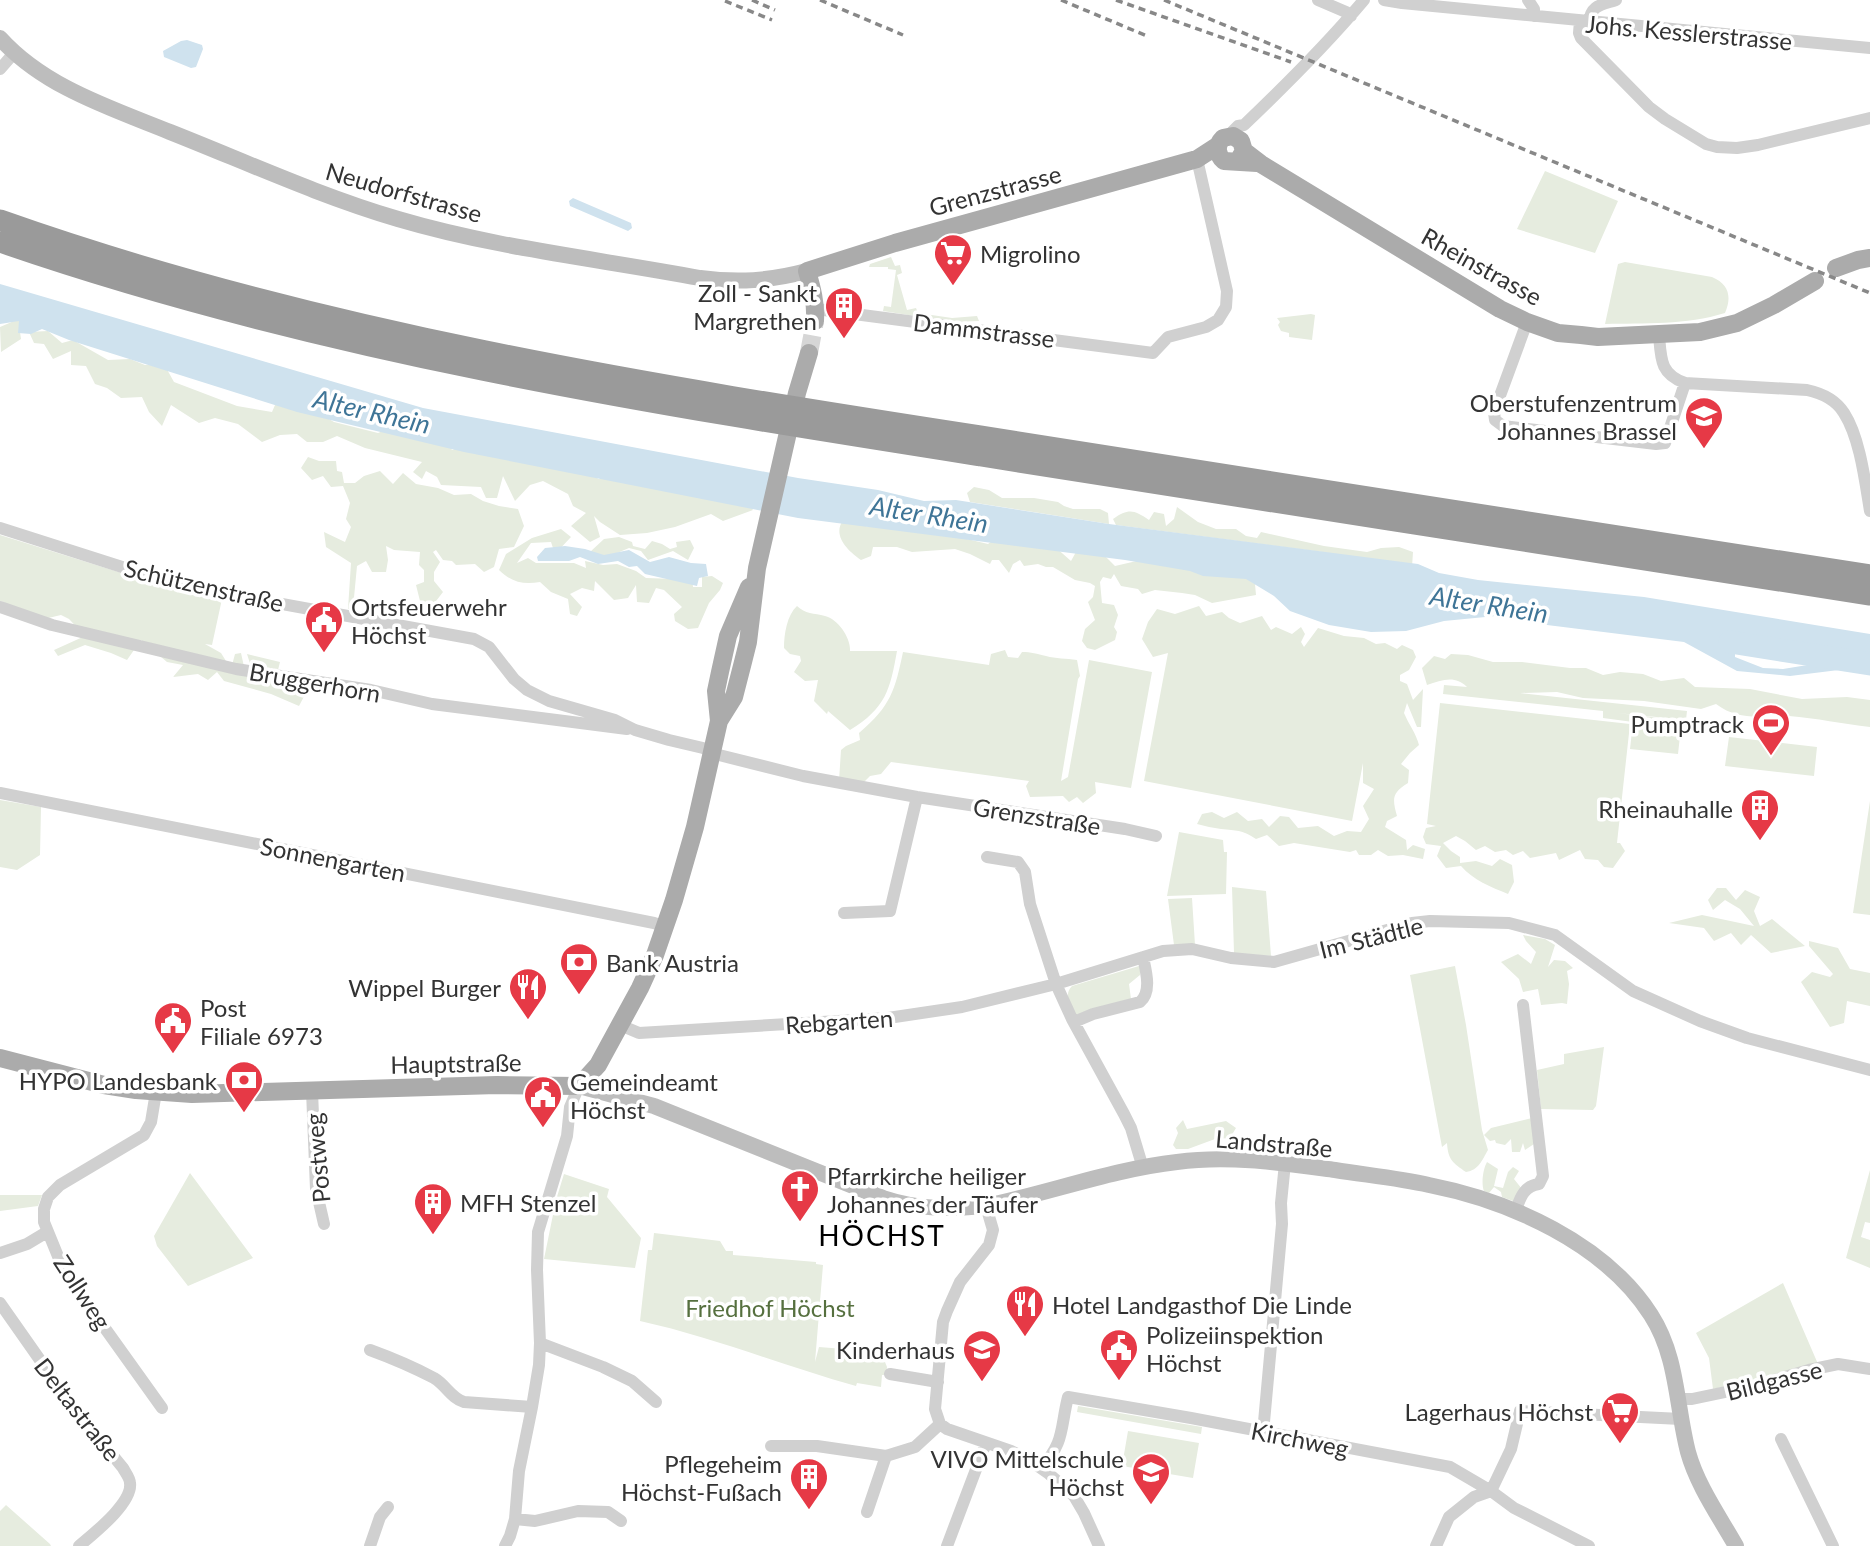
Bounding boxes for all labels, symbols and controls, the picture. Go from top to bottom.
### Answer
street label: Johs. Kesslerstrasse [1584,9,1794,55]
street label: Neudorfstrasse [323,156,485,228]
street label: Grenzstrasse [926,158,1064,222]
street label: Rheinstrasse [1417,221,1547,311]
supermarket icon: Migrolino [932,232,974,287]
place label: Migrolino [980,239,1081,268]
place label: Zoll - Sankt Margrethen [693,278,817,335]
building icon: Zoll - Sankt Margrethen [823,285,865,340]
street label: Dammstrasse [912,307,1056,353]
water label: Alter Rhein [309,382,434,440]
place label: Oberstufenzentrum Johannes Brassel [1470,388,1677,445]
school or university icon: Oberstufenzentrum Johannes Brassel [1683,395,1725,450]
water label: Alter Rhein [867,489,990,539]
street label: Schützenstraße [122,553,286,617]
water label: Alter Rhein [1427,579,1550,629]
place label: Ortsfeuerwehr Höchst [351,592,507,649]
public building icon: Ortsfeuerwehr Höchst [303,599,345,654]
street label: Bruggerhorn [247,656,383,708]
sports icon: Pumptrack [1750,702,1792,757]
place label: Pumptrack [1631,709,1745,738]
building icon: Rheinauhalle [1739,787,1781,842]
street label: Grenzstraße [971,792,1103,840]
place label: Rheinauhalle [1598,794,1733,823]
street label: Sonnengarten [258,831,408,887]
street label: Im Städtle [1316,910,1426,964]
bank icon: Bank Austria [558,941,600,996]
place label: Bank Austria [606,948,739,977]
restaurant icon: Wippel Burger [507,966,549,1021]
place label: Wippel Burger [348,973,501,1002]
place label: Post Filiale 6973 [200,993,323,1050]
public building icon: Post Filiale 6973 [152,1000,194,1055]
street label: Rebgarten [784,1003,894,1039]
street label: Hauptstraße [390,1047,522,1079]
bank icon: HYPO Landesbank [223,1059,265,1114]
place label: HYPO Landesbank [19,1066,218,1095]
place label: Gemeindeamt Höchst [570,1067,718,1124]
public building icon: Gemeindeamt Höchst [522,1074,564,1129]
street label: Postweg [299,1112,335,1204]
street label: Landstraße [1214,1123,1334,1163]
place label: Pfarrkirche heiliger Johannes der Täufer [827,1161,1038,1218]
church icon: Pfarrkirche heiliger Johannes der Täufer [779,1168,821,1223]
building icon: MFH Stenzel [412,1181,454,1236]
place label: MFH Stenzel [460,1188,596,1217]
district label: HÖCHST [818,1218,946,1252]
street label: Zollweg [48,1249,118,1335]
restaurant icon: Hotel Landgasthof Die Linde [1004,1283,1046,1338]
place label: Hotel Landgasthof Die Linde [1052,1290,1352,1319]
park label: Friedhof Höchst [685,1293,855,1322]
place label: Polizeiinspektion Höchst [1146,1320,1324,1377]
public building icon: Polizeiinspektion Höchst [1098,1327,1140,1382]
school or university icon: Kinderhaus [961,1328,1003,1383]
place label: Kinderhaus [836,1335,955,1364]
street label: Deltastraße [29,1352,127,1466]
street label: Bildgasse [1723,1354,1825,1406]
supermarket icon: Lagerhaus Höchst [1599,1390,1641,1445]
place label: Lagerhaus Höchst [1404,1397,1593,1426]
street label: Kirchweg [1249,1415,1351,1463]
place label: VIVO Mittelschule Höchst [930,1444,1124,1501]
place label: Pflegeheim Höchst-Fußach [621,1449,782,1506]
school or university icon: VIVO Mittelschule Höchst [1130,1451,1172,1506]
building icon: Pflegeheim Höchst-Fußach [788,1456,830,1511]

